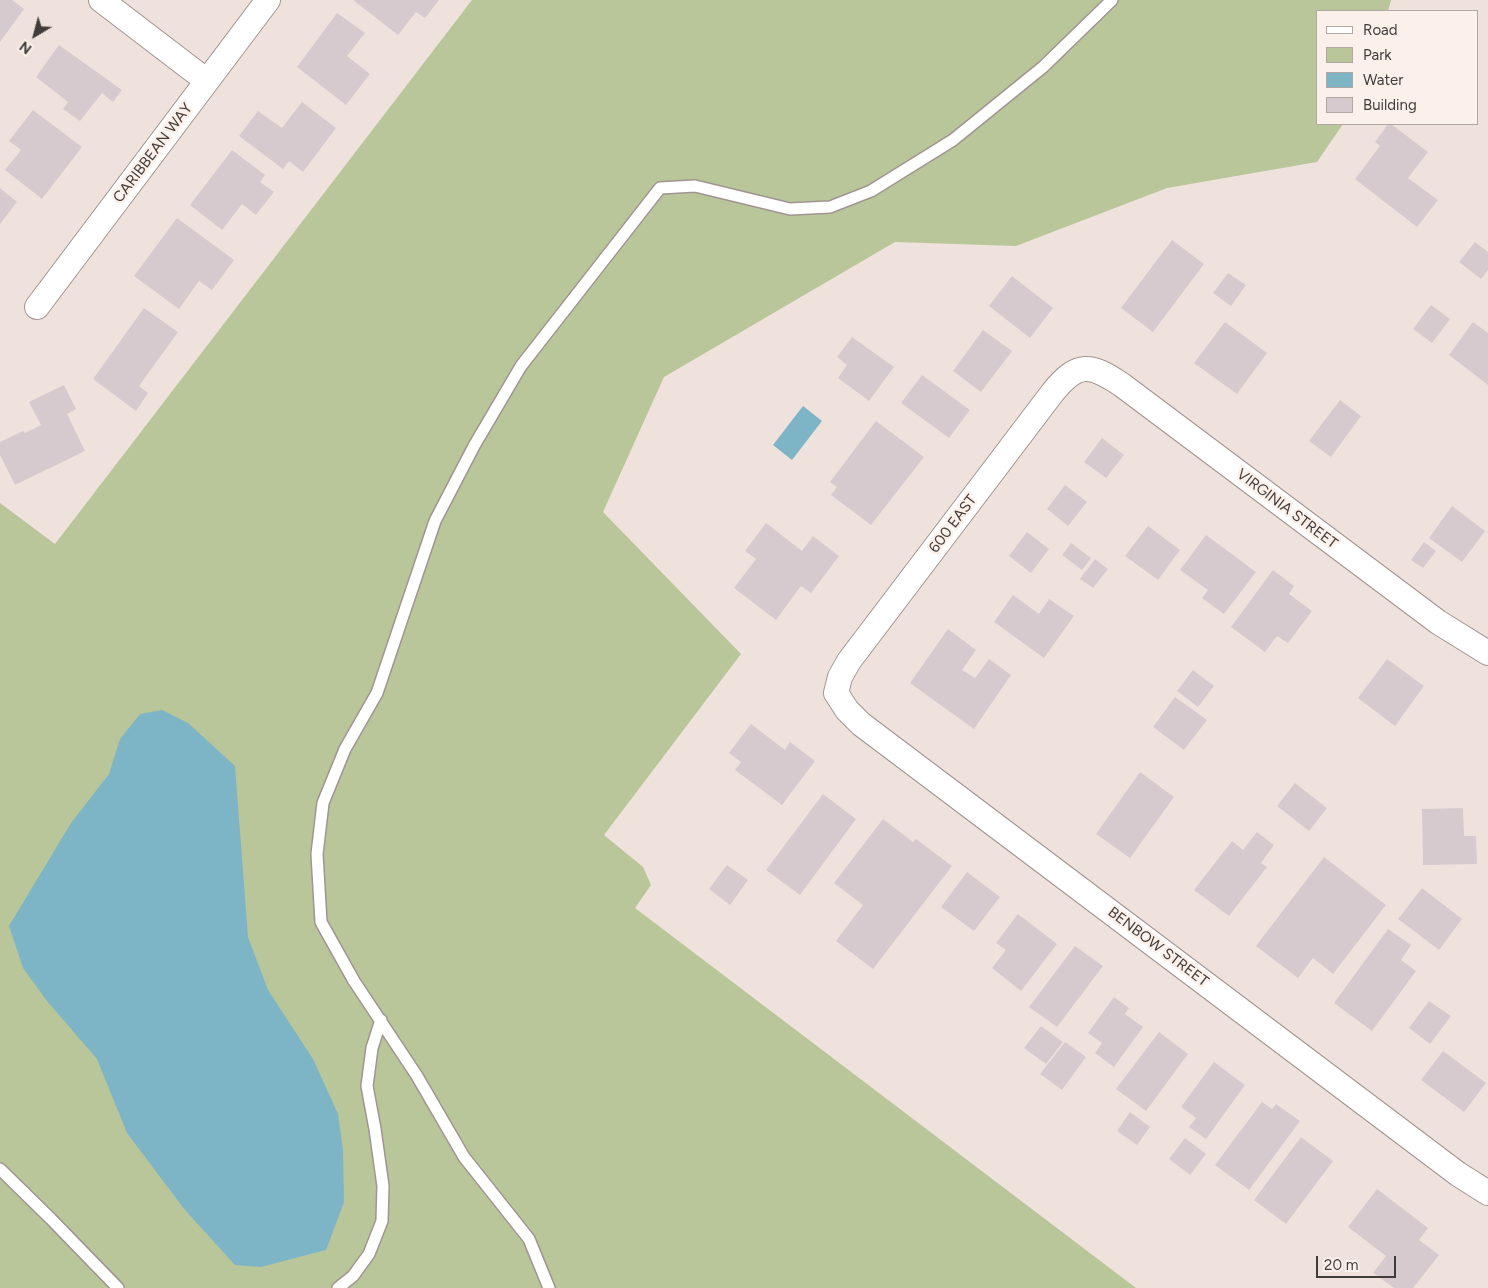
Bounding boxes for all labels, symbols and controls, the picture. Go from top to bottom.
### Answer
north arrow [10,10,60,60]
legend [1316,10,1478,125]
text: Road [1363,21,1398,39]
text: N [16,37,35,57]
text: Park [1363,46,1392,64]
text: Water [1363,71,1403,89]
text: Building [1363,96,1417,114]
street label: CARIBBEAN WAY [110,100,196,206]
street label: VIRGINIA STREET [1233,465,1341,553]
street label: 600 EAST [925,491,981,557]
street label: BENBOW STREET [1104,903,1212,991]
scale bar [1318,1246,1398,1278]
text: 20 m [1324,1256,1358,1274]

